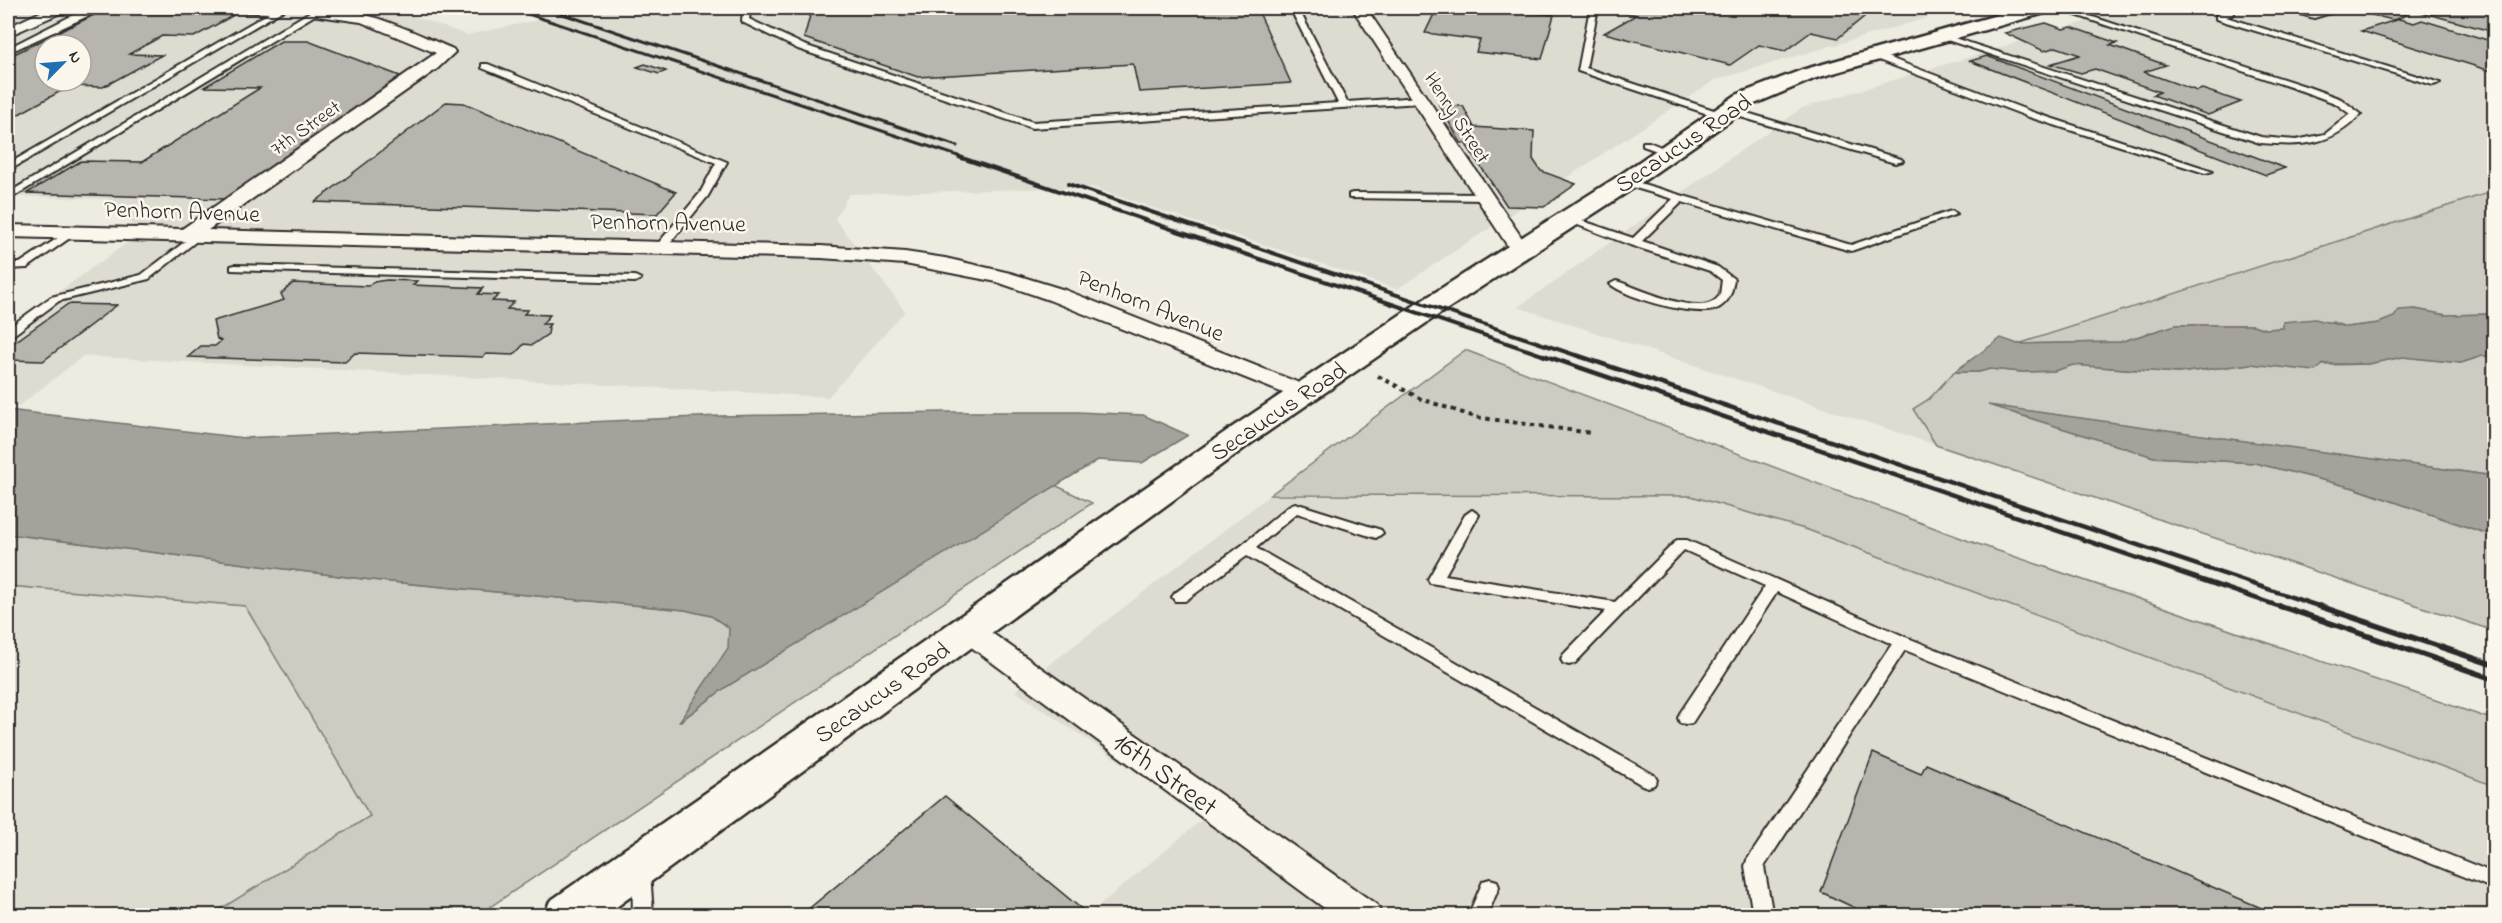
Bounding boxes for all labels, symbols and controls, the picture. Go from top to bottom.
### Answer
north arrow [33,33,93,93]
text: N [62,48,88,68]
street label: Henry Street [1416,67,1496,170]
street label: Secaucus Road [1609,86,1760,204]
street label: 7th Street [265,94,348,164]
street label: Penhorn Avenue [103,193,261,234]
street label: Penhorn Avenue [590,206,746,243]
street label: Penhorn Avenue [1071,262,1229,353]
street label: Secaucus Road [1204,354,1355,472]
street label: Secaucus Road [809,634,959,754]
street label: 16th Street [1103,724,1225,828]

